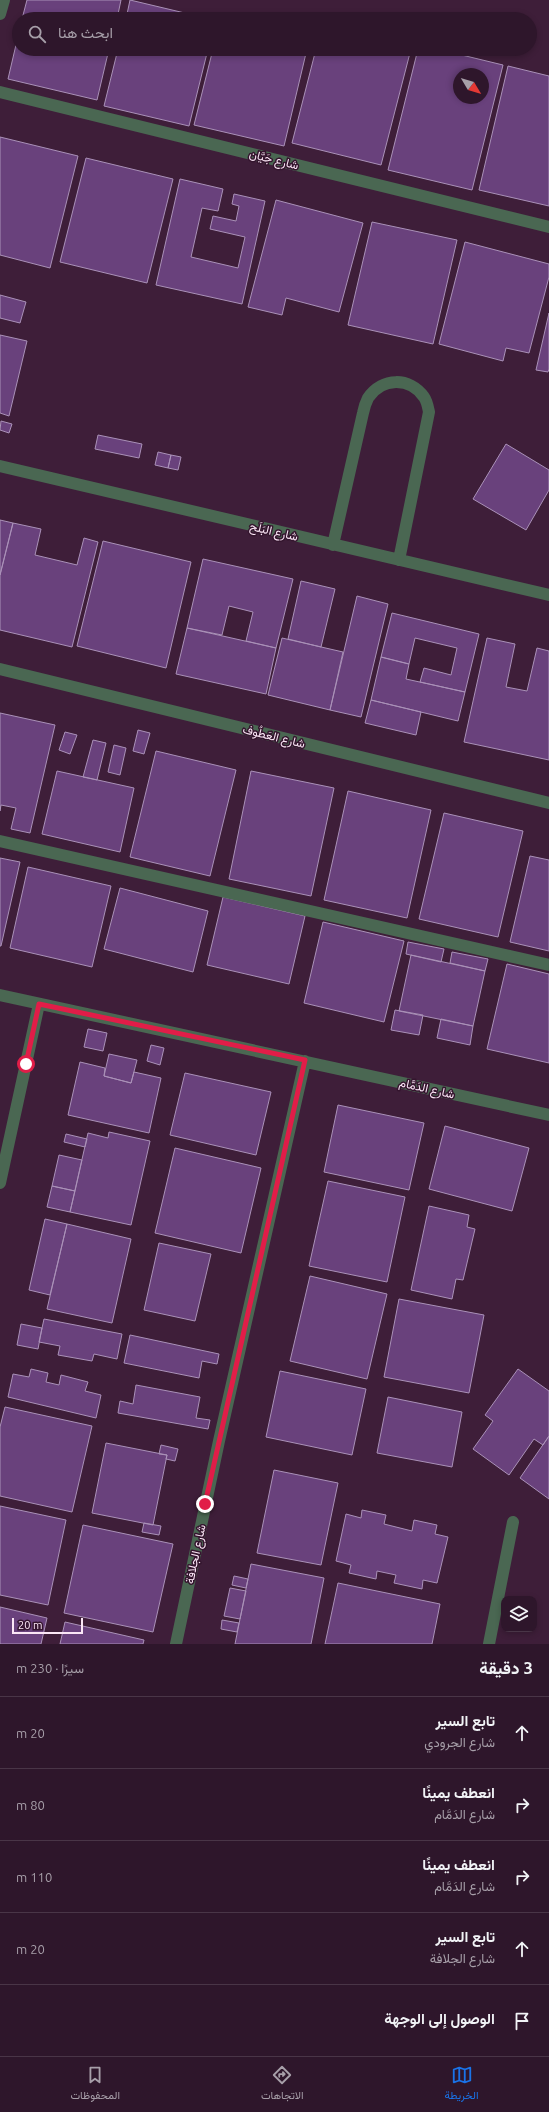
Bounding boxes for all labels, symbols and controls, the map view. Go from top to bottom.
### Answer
search box [12,12,537,56]
icon: search [26,23,48,45]
text: ابحث هنا [58,24,113,41]
north arrow [453,68,489,104]
street label: شارع جَيَّان [247,147,300,174]
street label: شارع البَلَح [248,519,300,546]
street label: شارع العَطُوف [241,721,307,753]
route start [17,1055,35,1073]
street label: شارع الدَمَّام [397,1075,456,1104]
route end [196,1495,214,1513]
street label: شارع الجلافة [182,1523,211,1585]
map controls [501,1596,537,1632]
button: layers [501,1596,537,1632]
scale bar [12,1616,83,1635]
text: 20 m [18,1619,42,1631]
text: 3 دقيقة [479,1658,533,1677]
text: سيرًا · 230 m [16,1661,84,1675]
text: تابع السير [436,1712,495,1729]
icon: ahead [511,1722,533,1744]
text: 20 m [16,1726,45,1740]
text: شارع الجرودي [424,1735,495,1749]
text: انعطف يمينًا [422,1784,495,1801]
icon: right [511,1794,533,1816]
text: 80 m [16,1798,45,1812]
text: شارع الدَمَّام [434,1807,495,1821]
text: انعطف يمينًا [422,1856,495,1873]
icon: right [511,1866,533,1888]
text: 110 m [16,1870,52,1884]
text: شارع الدَمَّام [434,1879,495,1893]
text: تابع السير [436,1928,495,1945]
icon: ahead [511,1938,533,1960]
text: 20 m [16,1942,45,1956]
text: شارع الجلافة [430,1951,495,1965]
text: الوصول إلى الوجهة [384,2010,495,2027]
icon: arrive [511,2010,533,2032]
tab: المحفوظات [70,2064,120,2105]
tab: الاتجاهات [261,2064,304,2105]
tab: الخريطة [445,2064,479,2105]

